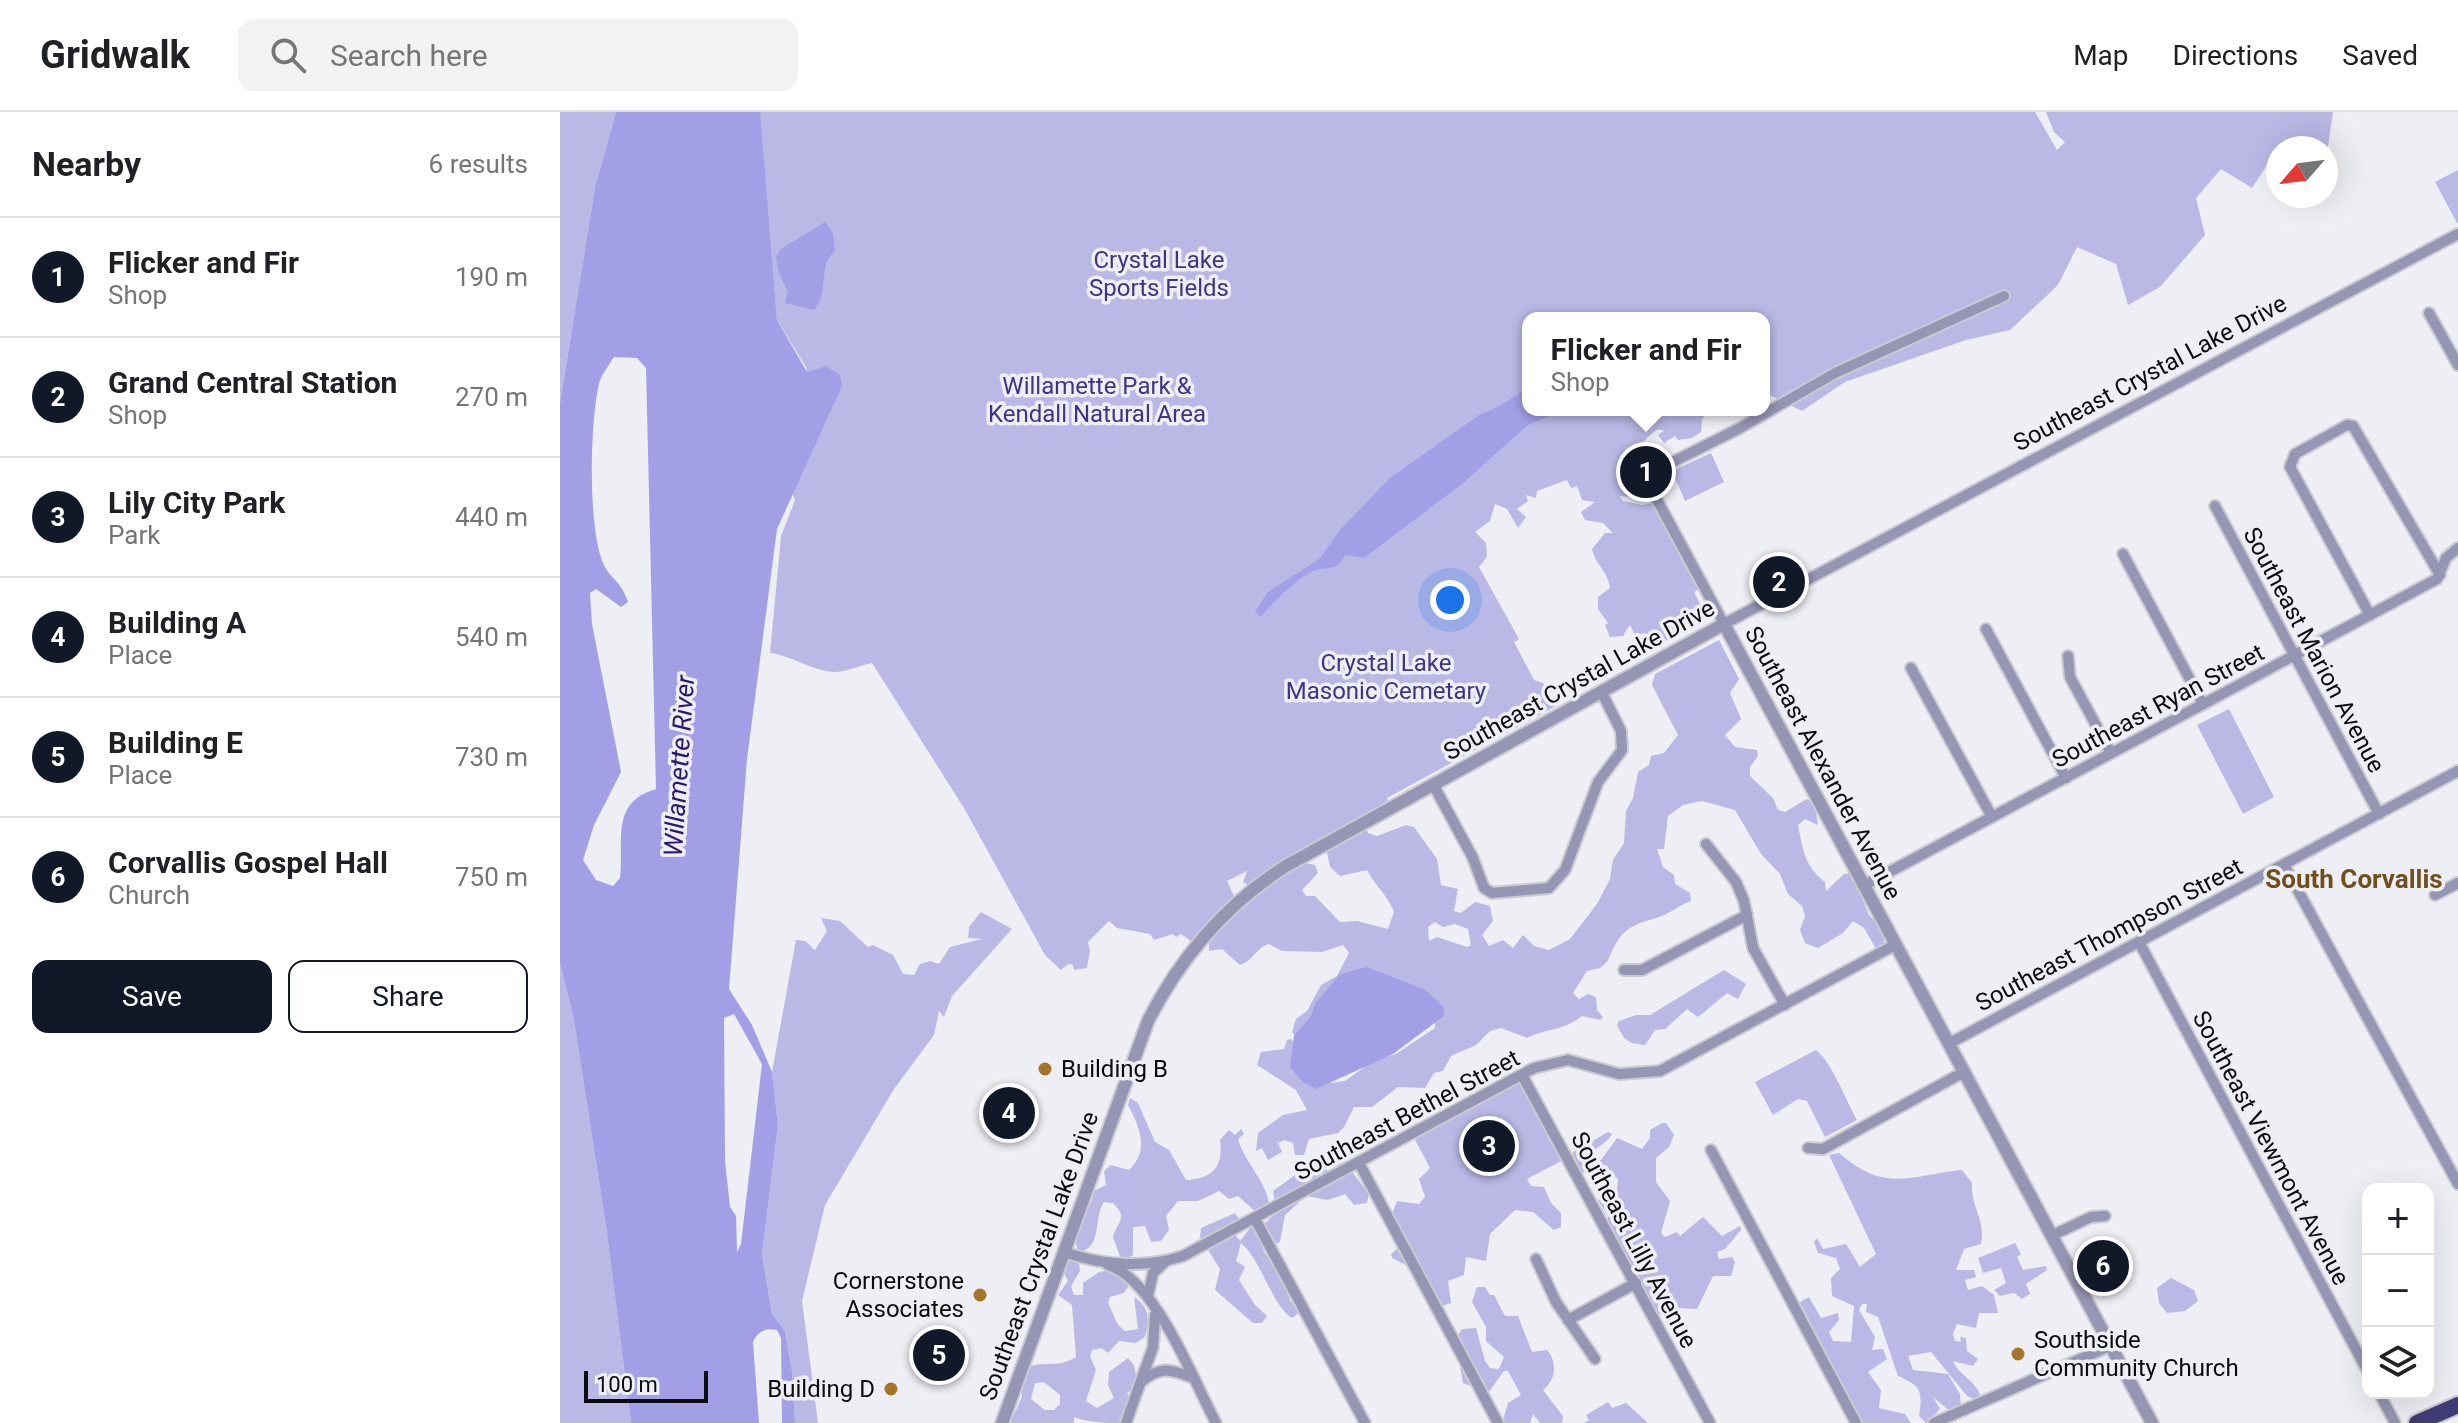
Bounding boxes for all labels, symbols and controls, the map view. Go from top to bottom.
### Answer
search box [238,19,798,91]
text: Gridwalk [40,33,190,77]
icon: search [266,33,310,77]
text: Search here [330,38,488,73]
text: Map [2073,39,2129,72]
text: Directions [2173,39,2298,72]
text: Saved [2342,39,2418,72]
north arrow [2266,136,2338,208]
text: Nearby [32,144,141,184]
text: 6 results [429,149,528,179]
text: Flicker and Fir [108,245,299,280]
park label: Crystal Lake Sports Fields [1089,246,1229,302]
text: 1 [51,262,65,292]
text: 190 m [455,262,528,292]
text: Shop [108,280,167,310]
street label: Southeast Crystal Lake Drive [2009,289,2291,457]
popup [1522,312,1770,416]
text: Flicker and Fir [1551,332,1741,367]
text: Grand Central Station [108,365,397,400]
text: Shop [1551,367,1610,397]
park label: Willamette Park & Kendall Natural Area [988,372,1206,428]
text: 2 [51,382,65,412]
text: 270 m [455,382,528,412]
text: Shop [108,400,167,430]
pin: 1 [1620,442,1672,502]
text: Lily City Park [108,485,285,520]
text: 3 [51,502,65,532]
text: 440 m [455,502,528,532]
text: Park [108,520,160,550]
street label: Southeast Marion Avenue [2237,523,2391,777]
pin: 2 [1753,552,1805,612]
your location [1430,580,1470,620]
street label: Southeast Crystal Lake Drive [1439,594,1719,766]
text: Building A [108,605,246,640]
text: 4 [51,622,65,652]
text: 540 m [455,622,528,652]
street label: Southeast Alexander Avenue [1739,622,1907,904]
street label: Southeast Ryan Street [2047,638,2269,774]
text: Place [108,640,172,670]
park label: Crystal Lake Masonic Cemetary [1286,649,1487,705]
water label: Willamette River [658,673,700,858]
text: Building E [108,725,243,760]
text: 5 [51,742,65,772]
text: 730 m [455,742,528,772]
text: Place [108,760,172,790]
text: Corvallis Gospel Hall [108,845,388,880]
street label: Southeast Thompson Street [1971,853,2247,1017]
text: 6 [51,862,65,892]
text: 750 m [455,862,528,892]
district label: South Corvallis [2265,864,2443,894]
text: Church [108,880,190,910]
button: Save [32,960,272,1033]
button: Share [288,960,528,1033]
street label: Southeast Viewmont Avenue [2187,1006,2355,1290]
street label: Southeast Bethel Street [1290,1044,1524,1186]
place label: Building B [1061,1055,1168,1083]
marker: Building B [1036,1060,1054,1078]
pin: 4 [983,1083,1035,1143]
street label: Southeast Crystal Lake Drive [974,1108,1104,1404]
pin: 3 [1463,1116,1515,1176]
street label: Southeast Lilly Avenue [1565,1127,1703,1353]
map controls [2362,1183,2434,1399]
button: + [2362,1183,2434,1255]
pin: 6 [2077,1236,2129,1296]
button: − [2362,1255,2434,1327]
place label: Cornerstone Associates [833,1267,964,1323]
marker: Cornerstone Associates [971,1286,989,1304]
pin: 5 [913,1325,965,1385]
place label: Southside Community Church [2034,1326,2239,1382]
button: layers [2362,1327,2434,1399]
marker: Southside Community Church [2009,1345,2027,1363]
scale bar [584,1367,708,1403]
text: 100 m [596,1372,658,1397]
place label: Building D [767,1375,875,1403]
marker: Building D [882,1380,900,1398]

